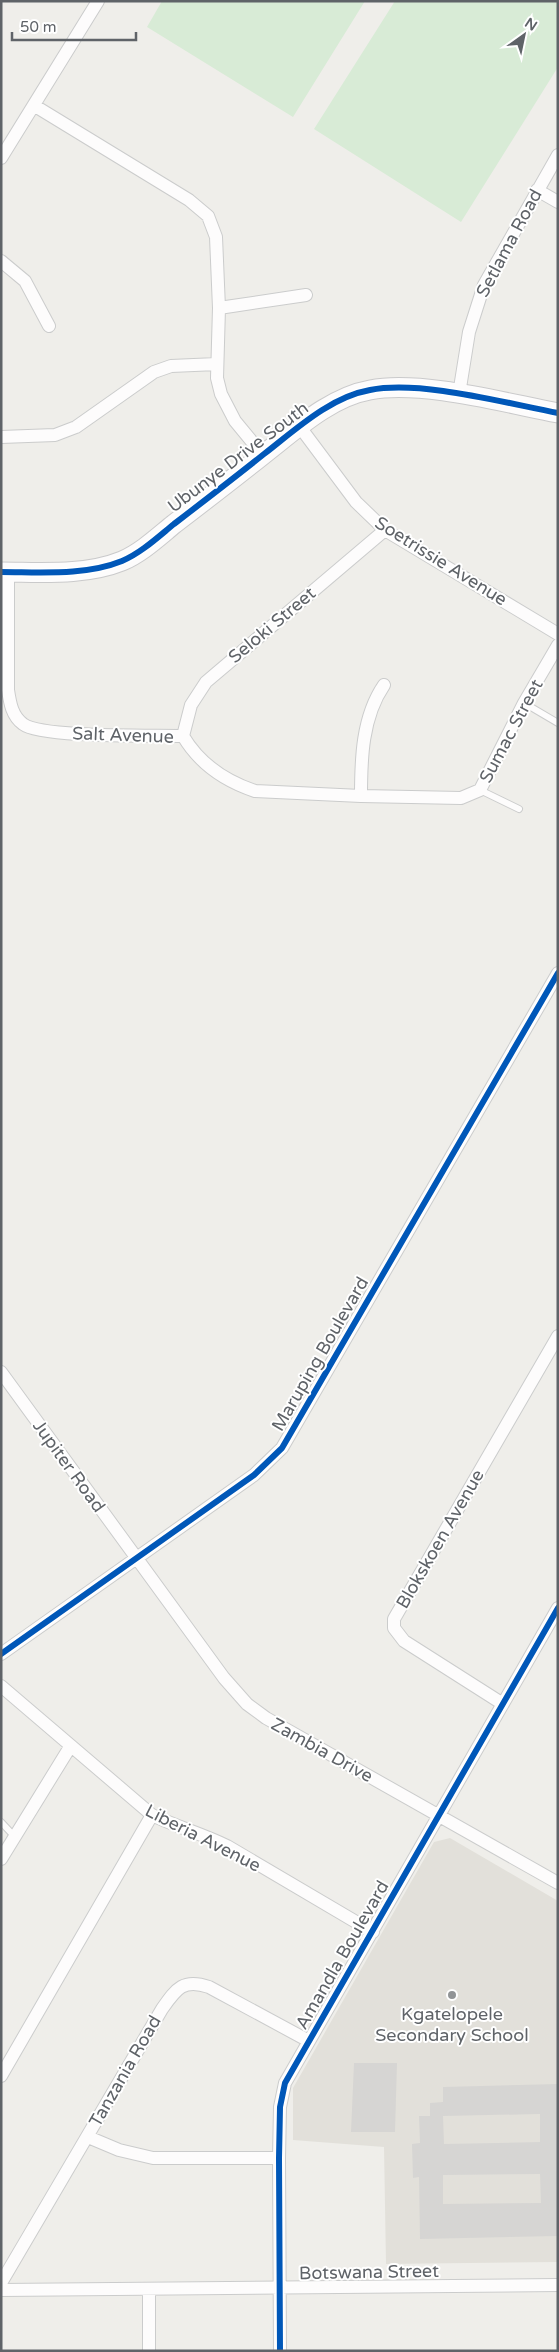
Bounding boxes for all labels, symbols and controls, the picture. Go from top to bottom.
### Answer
scale bar [12,10,136,42]
north arrow [499,10,549,60]
text: N [521,14,540,35]
text: 50 m [20,18,57,36]
street label: Setlama Road [471,185,547,301]
street label: Ubunye Drive South [163,397,313,517]
street label: Soetrissie Avenue [371,512,511,610]
street label: Seloki Street [224,582,320,668]
street label: Sumac Street [474,675,548,787]
street label: Salt Avenue [72,722,174,748]
street label: Maruping Boulevard [267,1273,373,1435]
street label: Jupiter Road [28,1415,110,1517]
street label: Blokskoen Avenue [391,1466,489,1612]
street label: Zambia Drive [267,1713,377,1787]
street label: Liberia Avenue [141,1799,265,1877]
street label: Amandla Boulevard [290,1877,394,2033]
marker: Kgatelopele Secondary School [446,1989,458,2001]
place label: Kgatelopele Secondary School [375,2003,529,2046]
street label: Tanzania Road [84,2011,166,2131]
street label: Botswana Street [299,2260,439,2284]

